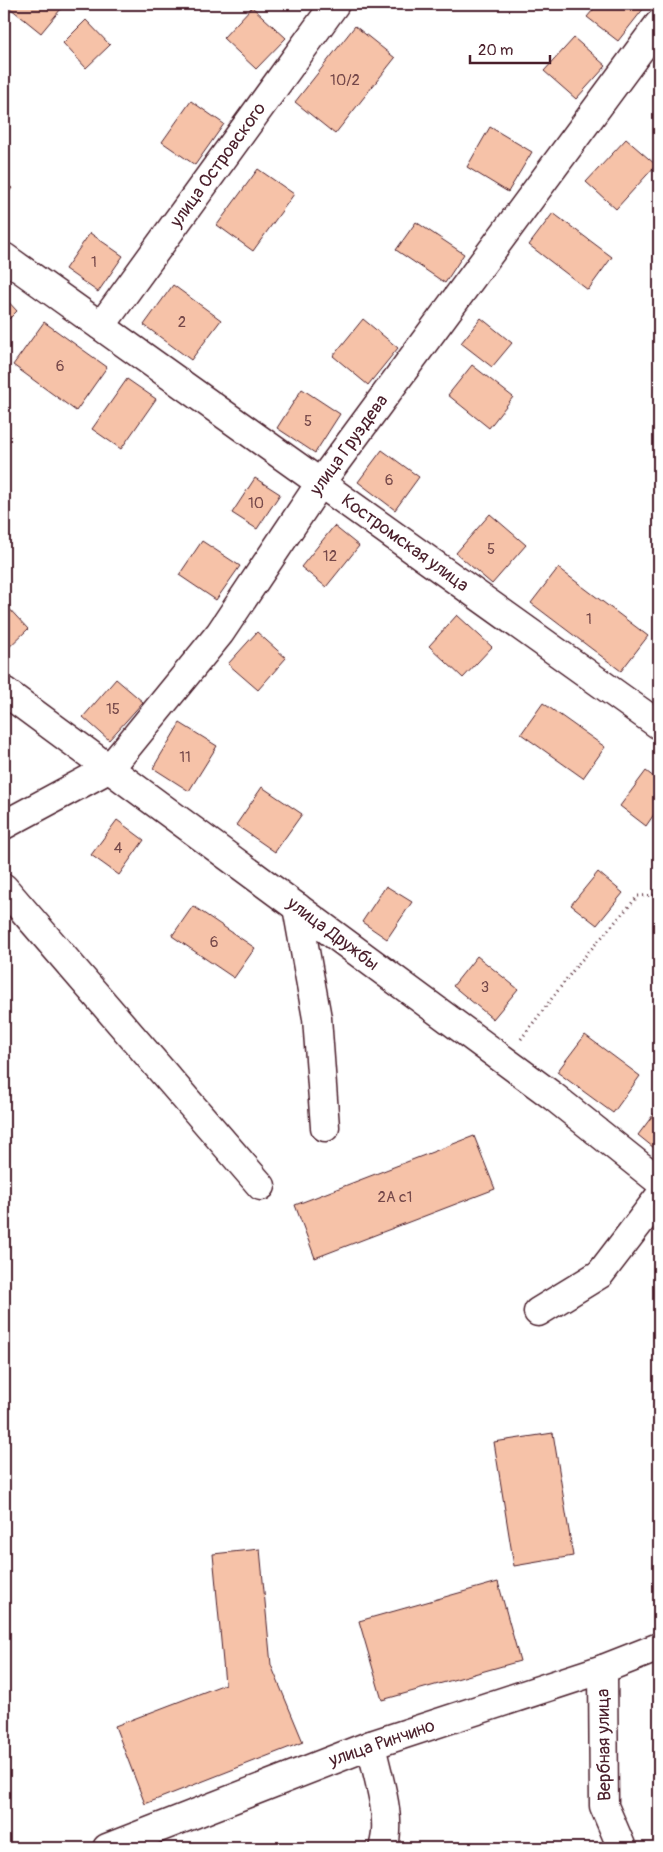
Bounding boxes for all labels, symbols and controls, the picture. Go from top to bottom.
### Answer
scale bar [470,32,550,64]
text: 20 m [478,41,513,60]
house number: 10/2 [330,71,360,90]
street label: улица Островского [164,98,271,233]
house number: 1 [91,253,97,272]
house number: 2 [178,313,186,332]
house number: 6 [56,357,64,376]
street label: улица Груздева [304,390,393,501]
house number: 5 [304,412,312,431]
house number: 6 [385,471,393,490]
street label: Костромская улица [337,489,473,597]
house number: 10 [248,494,264,513]
house number: 5 [487,540,495,559]
house number: 12 [323,547,337,566]
house number: 1 [586,610,592,629]
house number: 15 [106,700,120,719]
house number: 11 [179,748,191,767]
house number: 4 [114,839,123,858]
street label: улица Дружбы [282,891,384,976]
house number: 6 [210,933,218,952]
house number: 3 [481,978,489,997]
house number: 2А с1 [378,1188,412,1207]
street label: Вербная улица [592,1689,616,1801]
street label: улица Ринчино [325,1714,438,1772]

